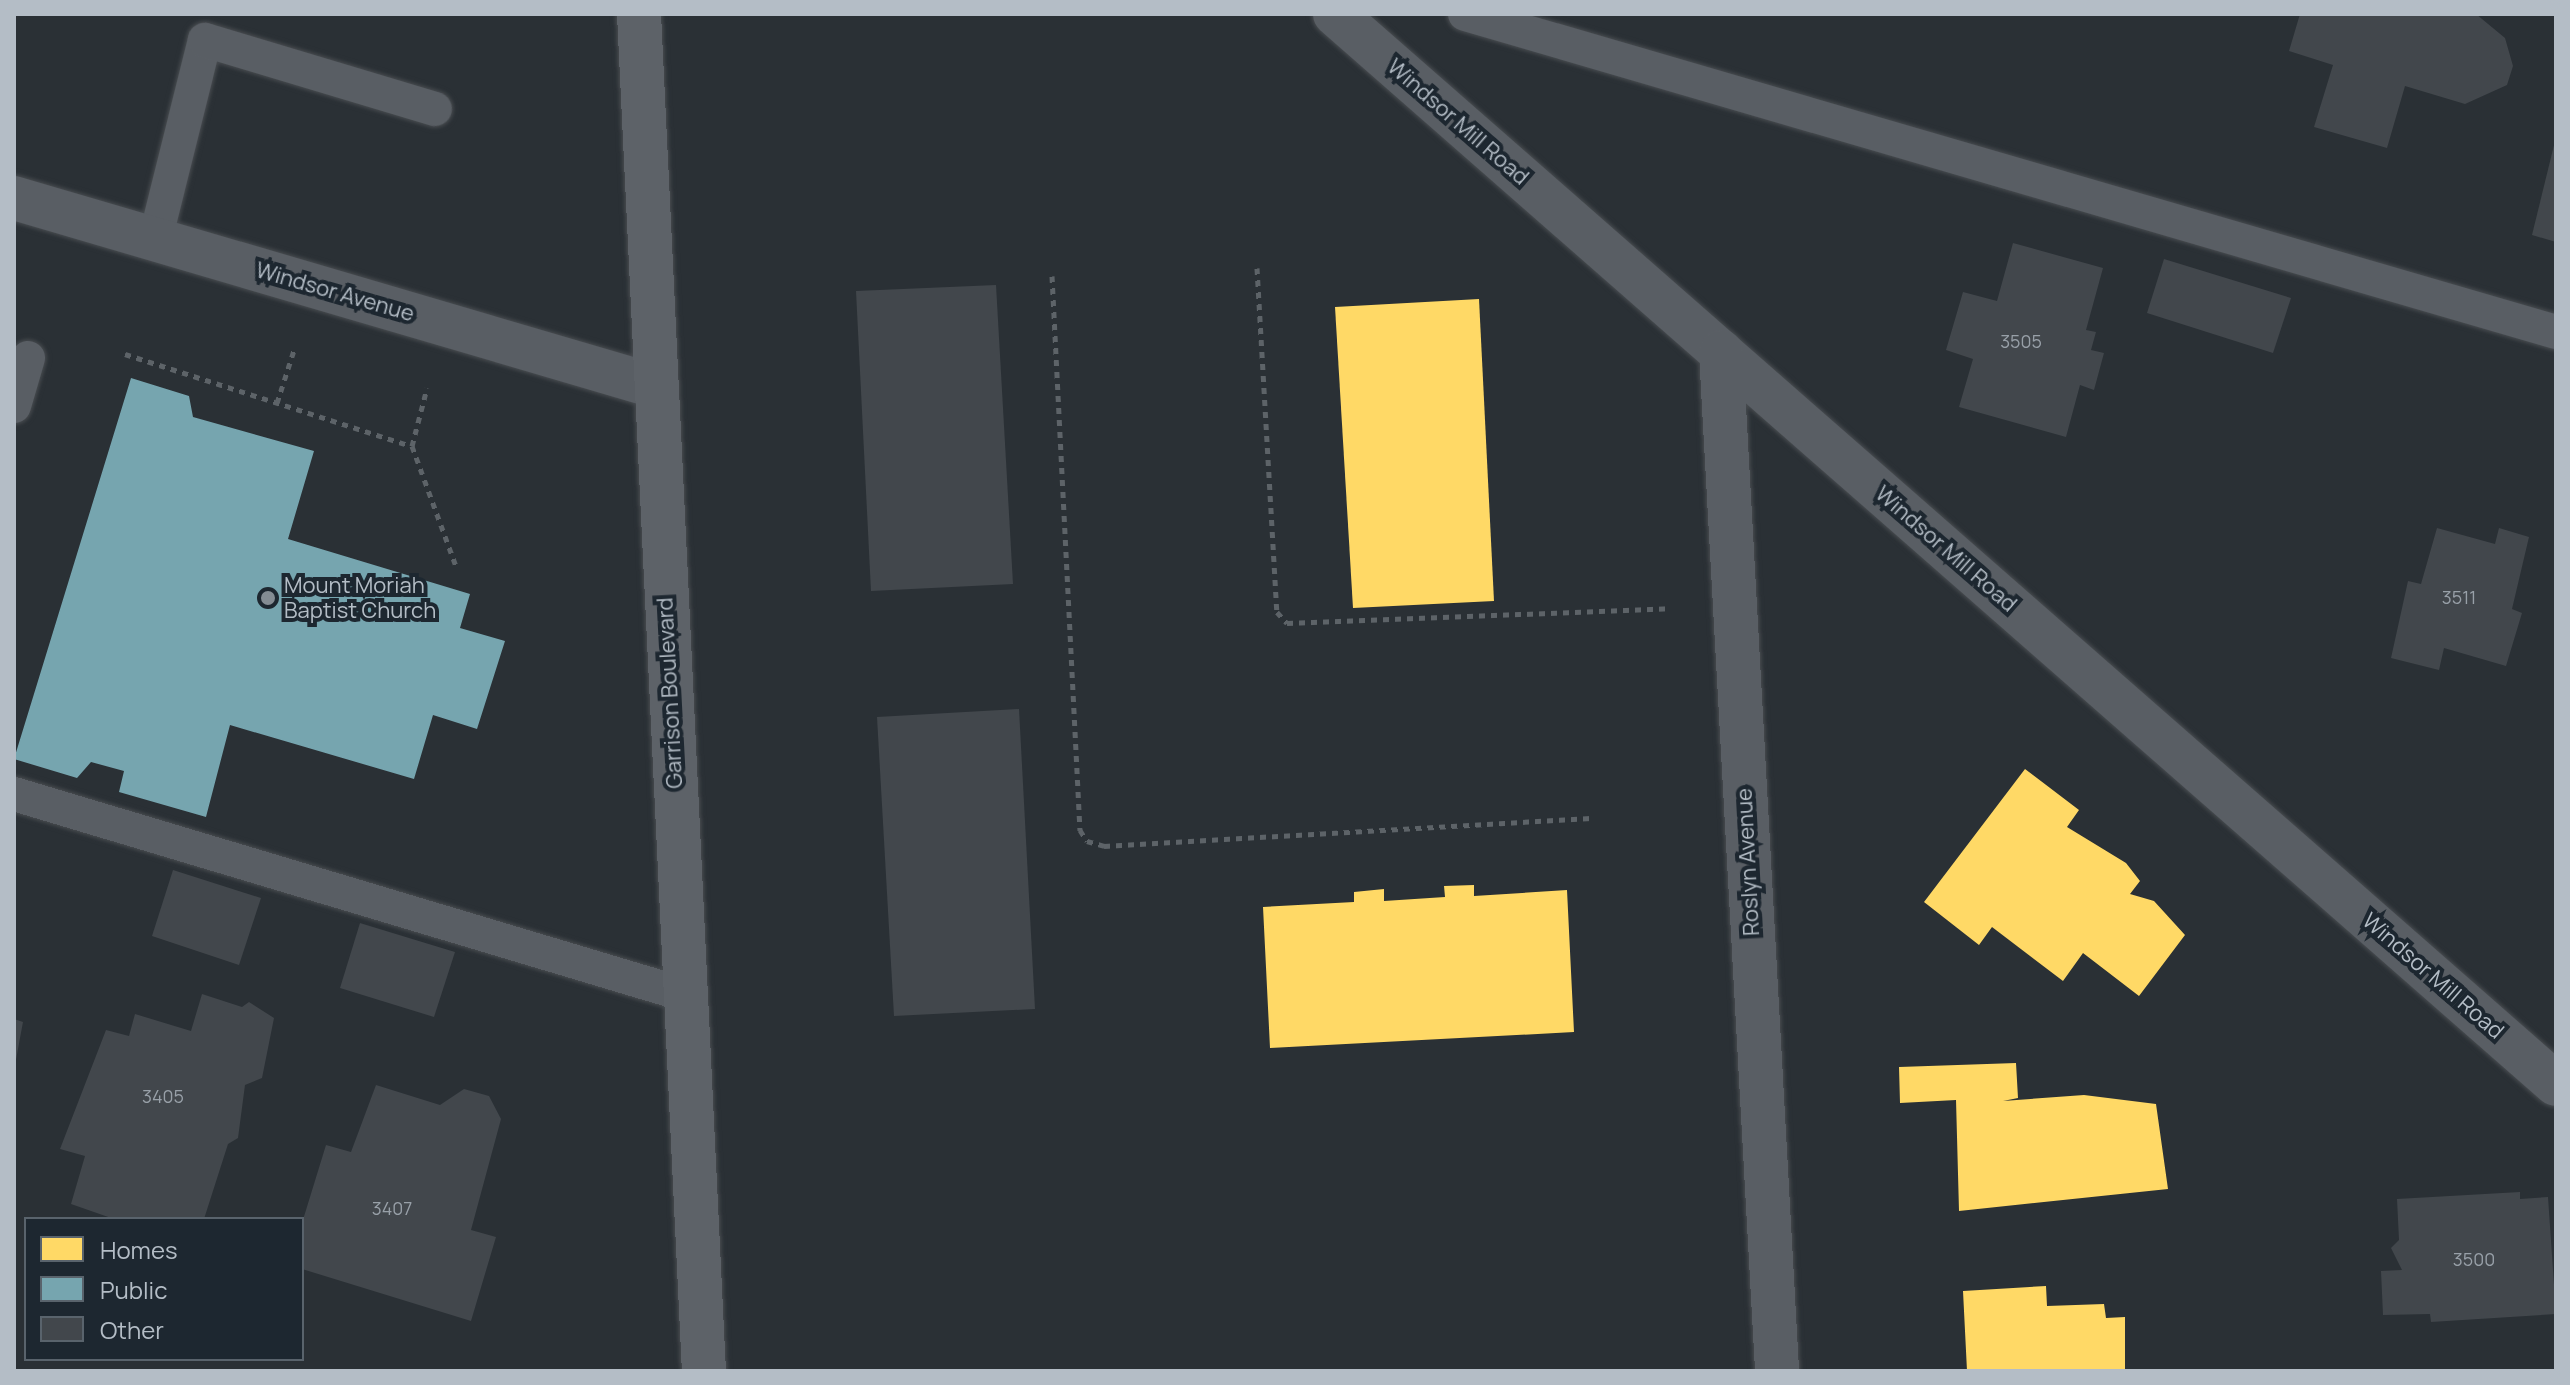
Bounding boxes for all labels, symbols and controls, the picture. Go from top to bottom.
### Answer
street label: Windsor Mill Road [1382,53,1534,191]
street label: Windsor Avenue [253,257,417,327]
house number: 3505 [2000,330,2042,352]
street label: Windsor Mill Road [1870,480,2022,618]
place label: Mount Moriah Baptist Church [284,572,436,624]
house number: 3511 [2442,586,2476,608]
marker: Mount Moriah Baptist Church [259,589,277,607]
street label: Garrison Boulevard [652,597,688,789]
street label: Roslyn Avenue [1731,787,1765,937]
street label: Windsor Mill Road [2357,907,2509,1045]
house number: 3405 [142,1085,184,1107]
house number: 3407 [372,1197,412,1219]
legend [24,1217,304,1361]
text: Homes [100,1233,178,1266]
house number: 3500 [2453,1248,2495,1270]
text: Public [100,1273,167,1306]
text: Other [100,1313,164,1346]

